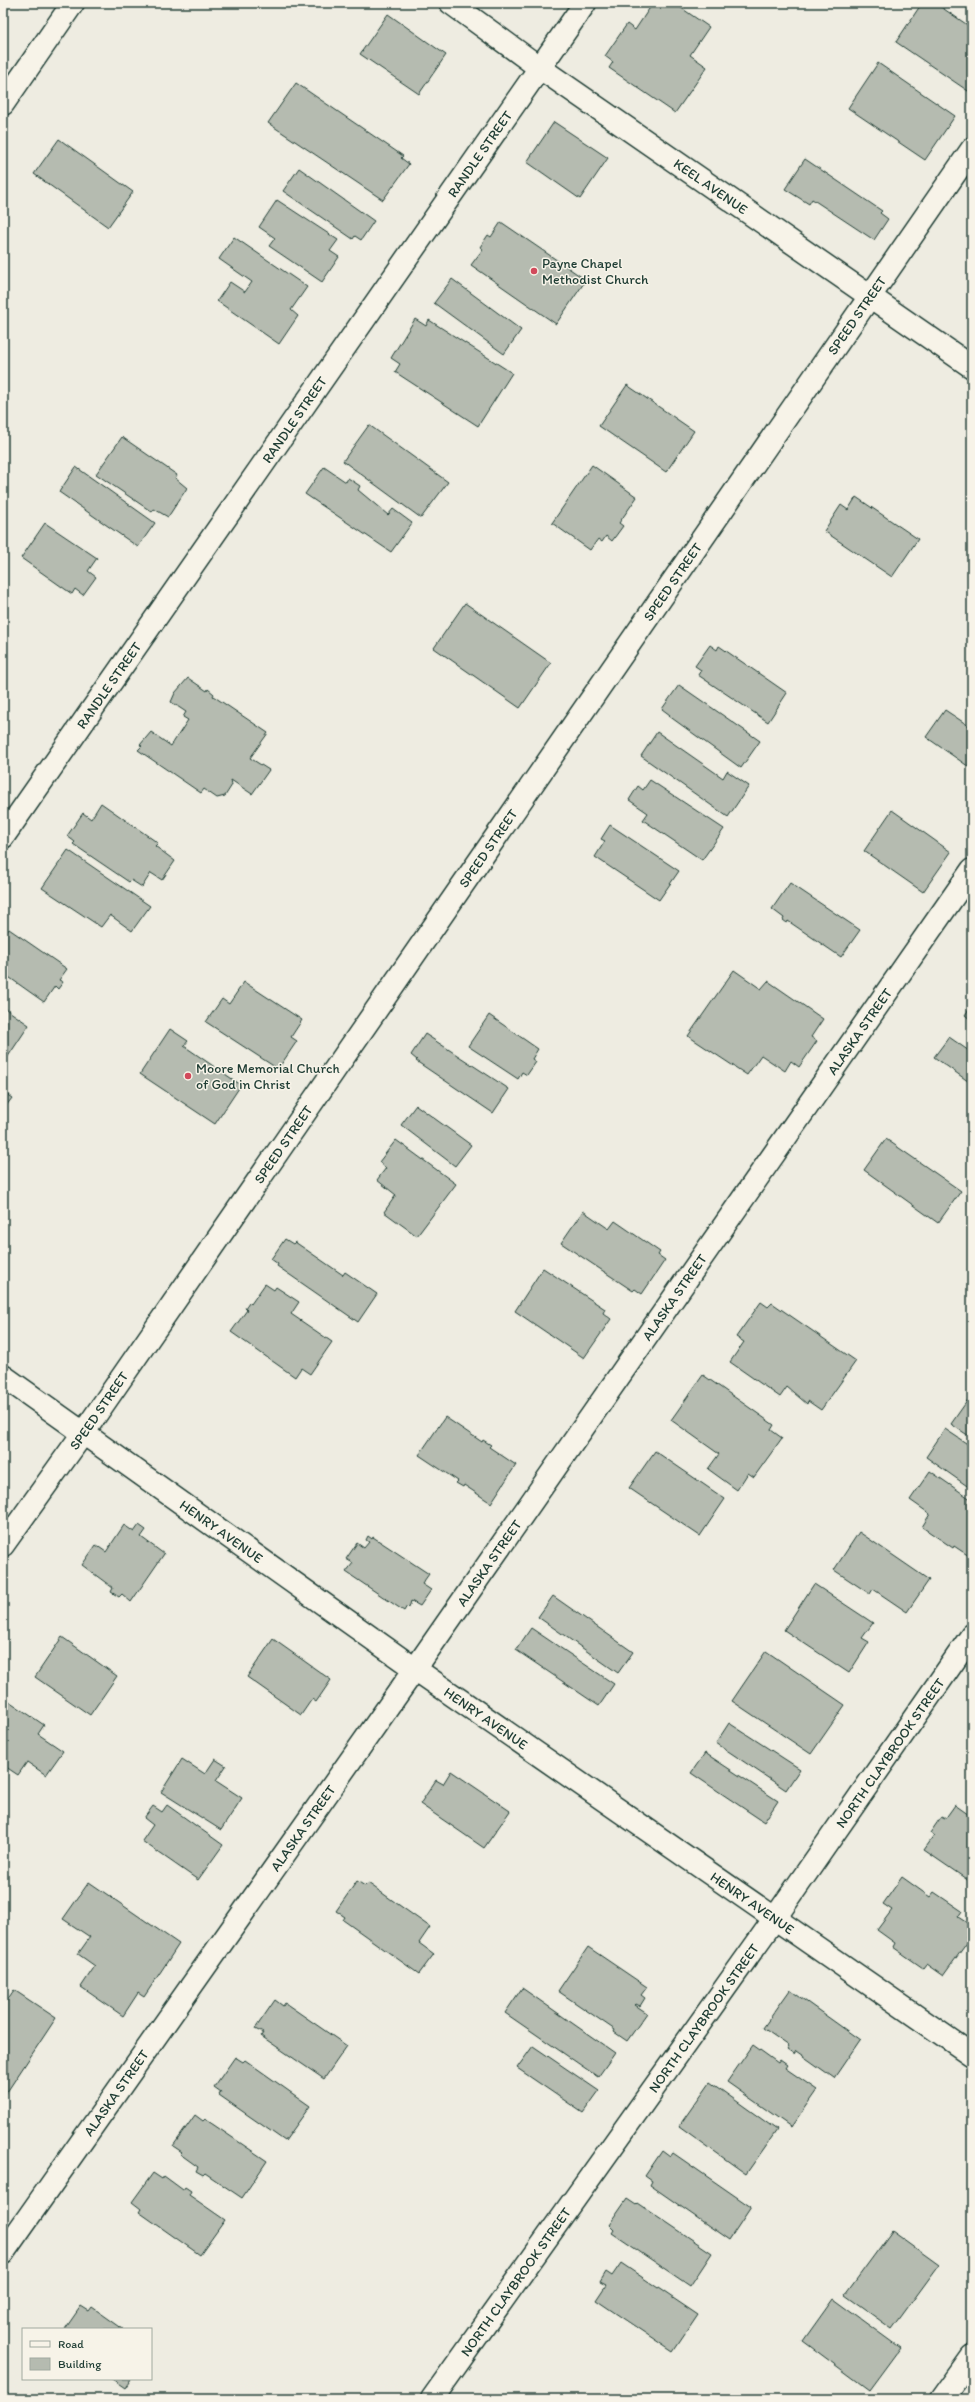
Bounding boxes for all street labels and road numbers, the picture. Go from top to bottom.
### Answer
street label: RANDLE STREET [444,107,516,201]
street label: KEEL AVENUE [670,155,751,218]
street label: SPEED STREET [824,273,890,358]
street label: RANDLE STREET [259,373,331,466]
street label: SPEED STREET [640,539,706,625]
street label: RANDLE STREET [73,639,145,732]
street label: SPEED STREET [455,806,522,891]
street label: ALASKA STREET [824,985,896,1078]
street label: SPEED STREET [251,1102,317,1187]
street label: ALASKA STREET [639,1251,711,1344]
street label: SPEED STREET [66,1368,132,1453]
street label: HENRY AVENUE [176,1496,266,1567]
street label: ALASKA STREET [453,1517,526,1610]
street label: NORTH CLAYBROOK STREET [832,1675,949,1831]
street label: HENRY AVENUE [441,1684,531,1754]
street label: ALASKA STREET [267,1782,340,1875]
street label: HENRY AVENUE [707,1868,797,1938]
street label: NORTH CLAYBROOK STREET [645,1940,763,2096]
street label: ALASKA STREET [80,2047,153,2140]
street label: NORTH CLAYBROOK STREET [457,2204,575,2360]

